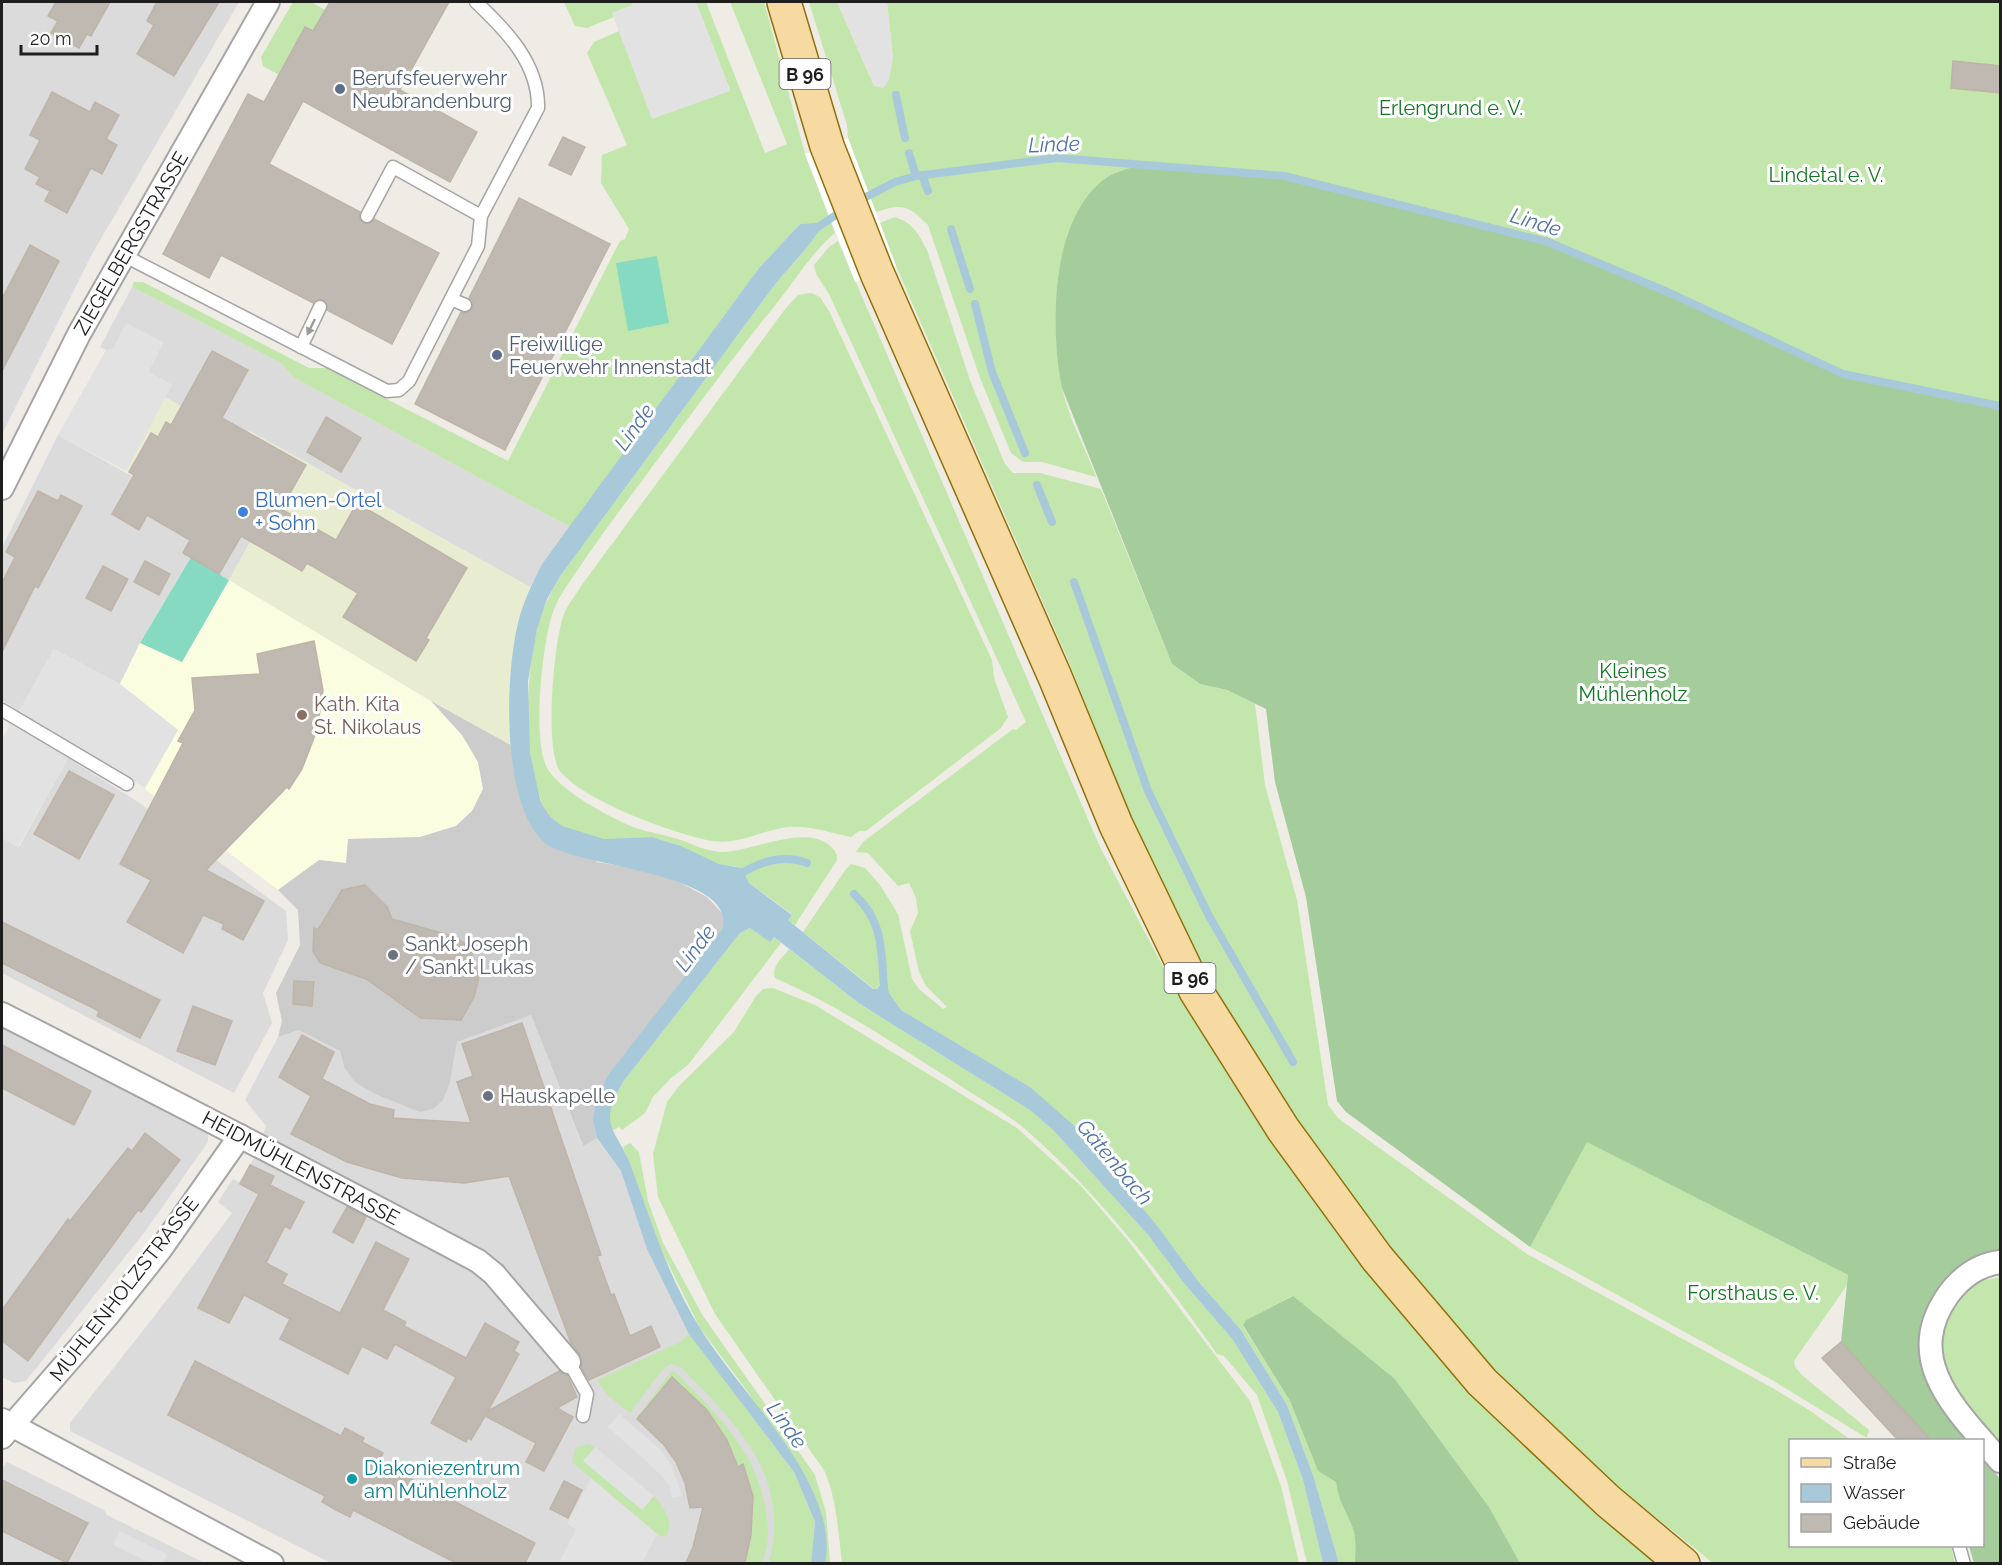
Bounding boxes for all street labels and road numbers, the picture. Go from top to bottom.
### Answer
road number: B 96 [780,59,830,89]
street label: ZIEGELBERGSTRASSE [69,147,193,339]
road number: B 96 [1164,963,1216,993]
street label: HEIDMÜHLENSTRASSE [198,1106,404,1230]
street label: MÜHLENHOLZSTRASSE [44,1192,204,1386]

